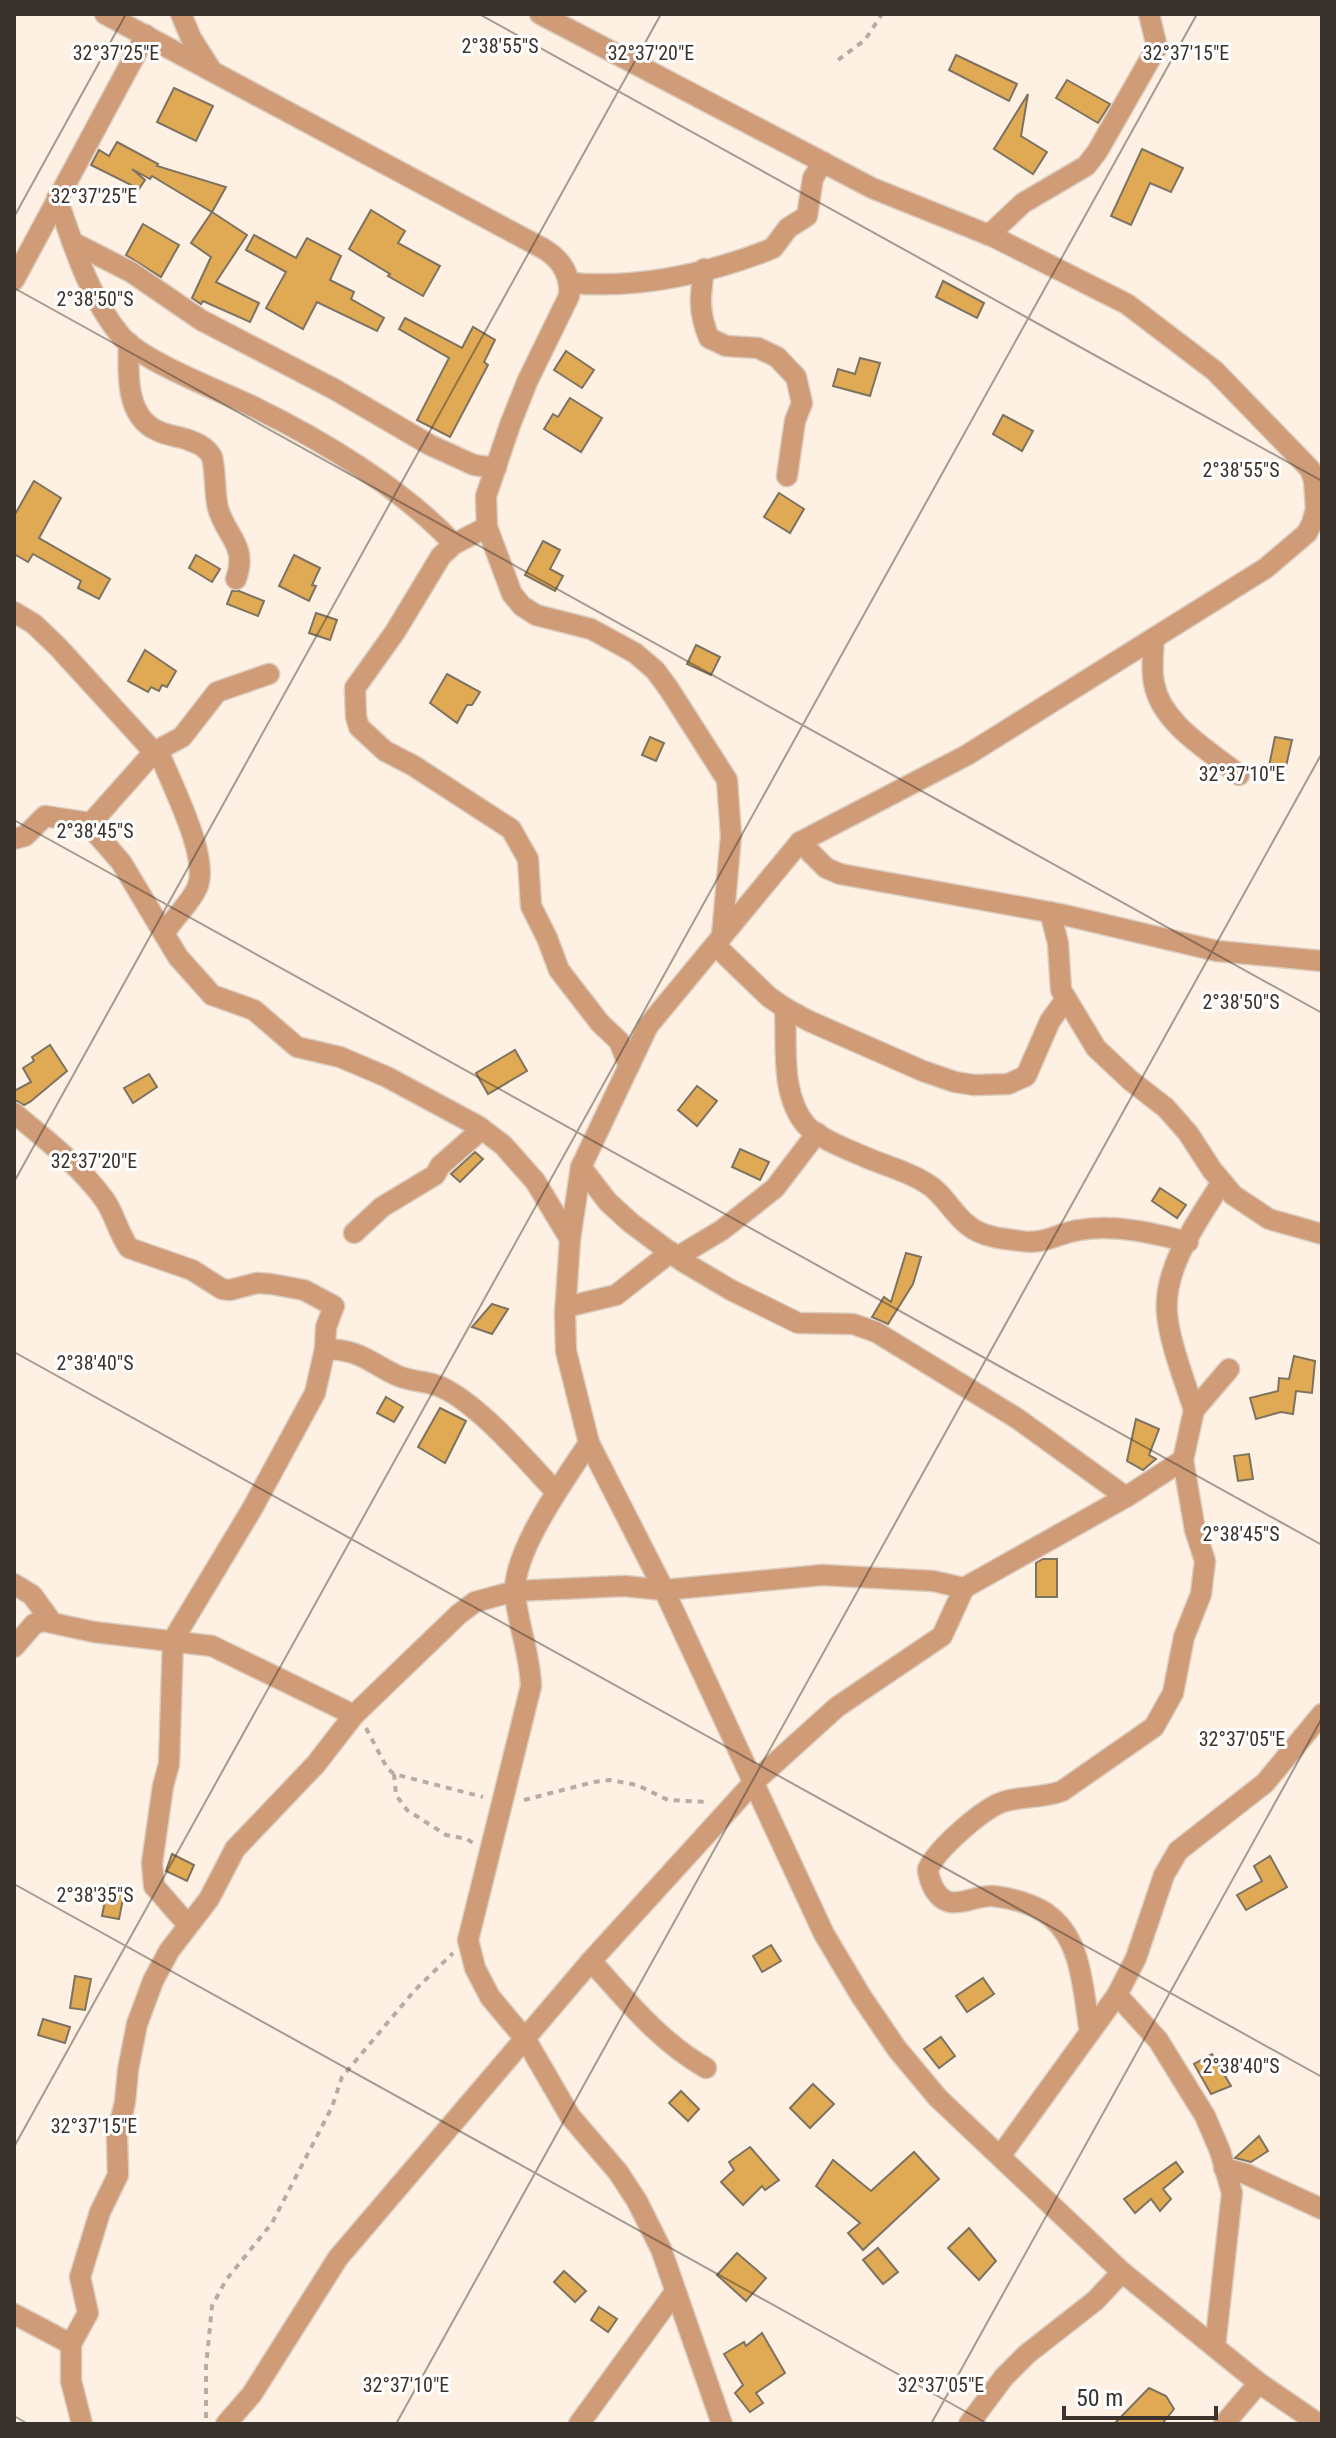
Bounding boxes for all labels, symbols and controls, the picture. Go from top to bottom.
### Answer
text: 2°38'55"S [461,34,539,58]
text: 32°37'25"E [73,41,159,65]
text: 32°37'20"E [608,41,694,65]
text: 32°37'15"E [1143,41,1229,65]
text: 32°37'25"E [51,184,137,208]
text: 2°38'50"S [56,287,134,311]
text: 2°38'55"S [1202,458,1280,482]
text: 32°37'10"E [1199,762,1285,786]
text: 2°38'45"S [56,819,134,843]
text: 2°38'50"S [1202,990,1280,1014]
text: 32°37'20"E [51,1149,137,1173]
text: 2°38'40"S [56,1351,134,1375]
text: 2°38'45"S [1202,1522,1280,1546]
text: 32°37'05"E [1199,1727,1285,1751]
text: 2°38'35"S [56,1883,134,1907]
text: 2°38'40"S [1202,2054,1280,2078]
text: 32°37'15"E [51,2114,137,2138]
scale bar [1064,2370,1216,2420]
text: 32°37'10"E [363,2373,449,2397]
text: 32°37'05"E [898,2373,984,2397]
text: 50 m [1076,2384,1123,2412]

